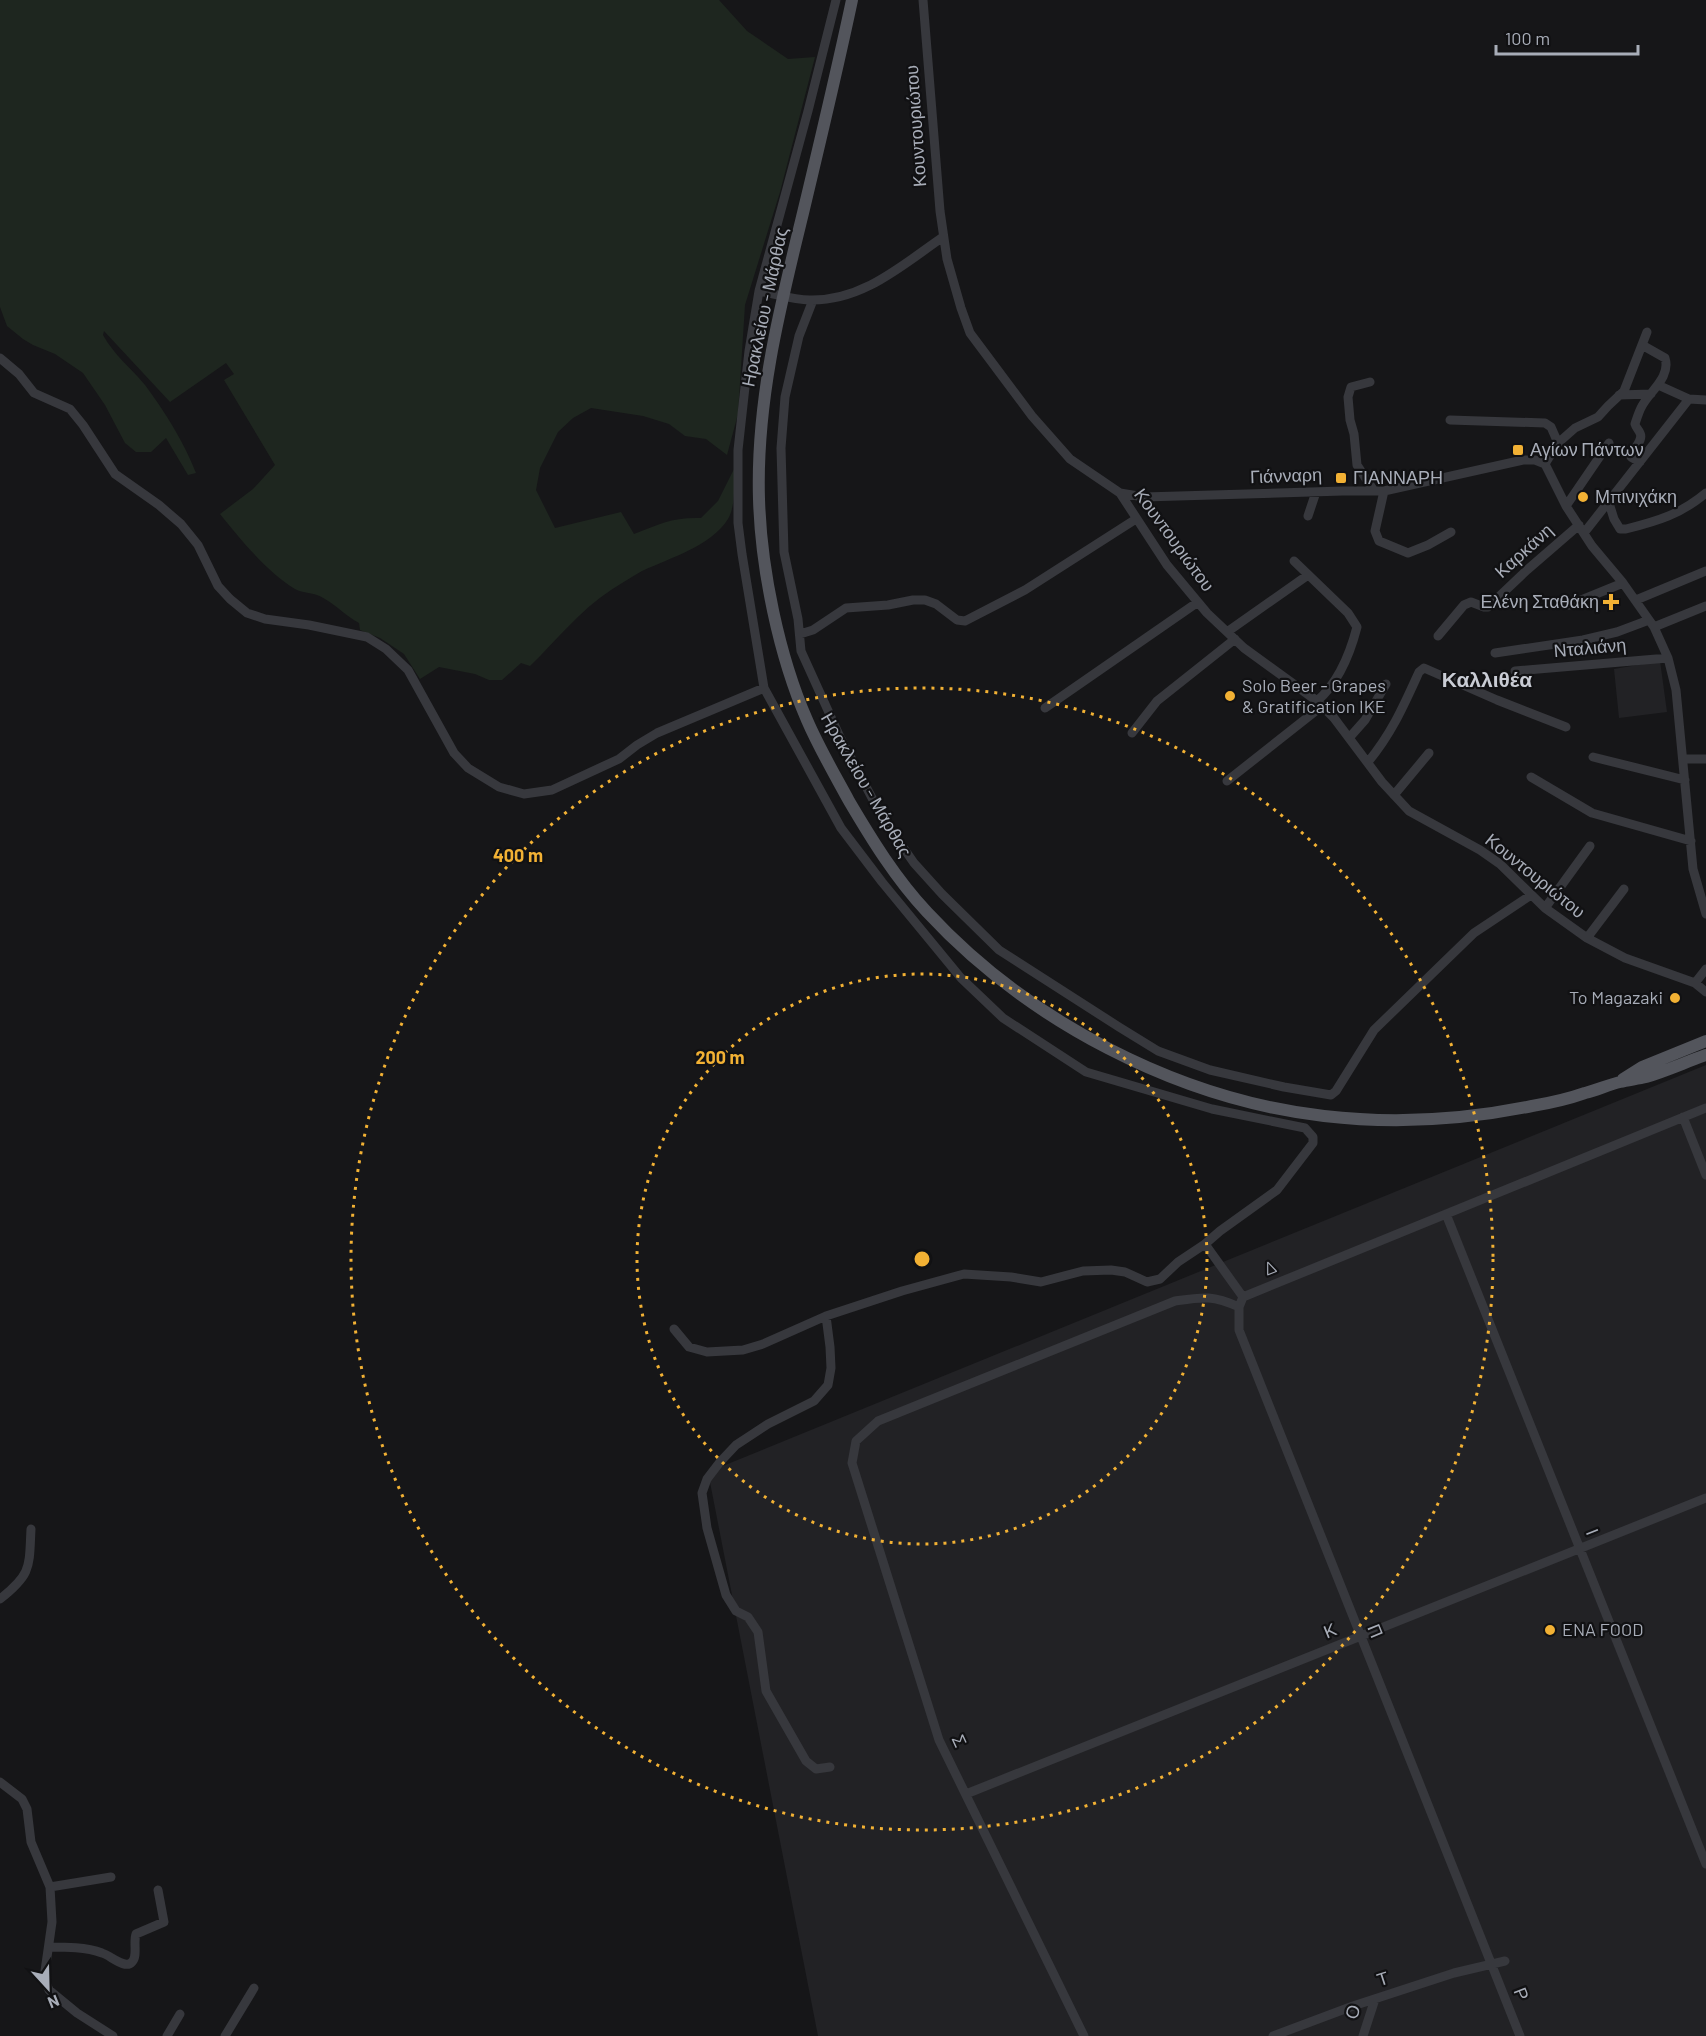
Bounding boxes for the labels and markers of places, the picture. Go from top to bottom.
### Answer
place label: Αγίων Πάντων [1530,438,1644,460]
marker: Αγίων Πάντων [1511,443,1525,457]
place label: ΓΙΑΝΝΑΡΗ [1353,466,1443,488]
marker: ΓΙΑΝΝΑΡΗ [1334,471,1348,485]
place label: Μπινιχάκη [1595,485,1677,507]
marker: Μπινιχάκη [1576,490,1590,504]
place label: Ελένη Σταθάκη [1480,590,1599,612]
marker: Ελένη Σταθάκη [1604,595,1618,609]
place label: Solo Beer - Grapes & Gratification IKE [1242,674,1386,717]
marker: Solo Beer - Grapes & Gratification IKE [1223,689,1237,703]
place label: To Magazaki [1569,986,1663,1008]
marker: To Magazaki [1668,991,1682,1005]
centre of rings [912,1249,932,1269]
place label: ENA FOOD [1562,1618,1643,1640]
marker: ENA FOOD [1543,1623,1557,1637]

